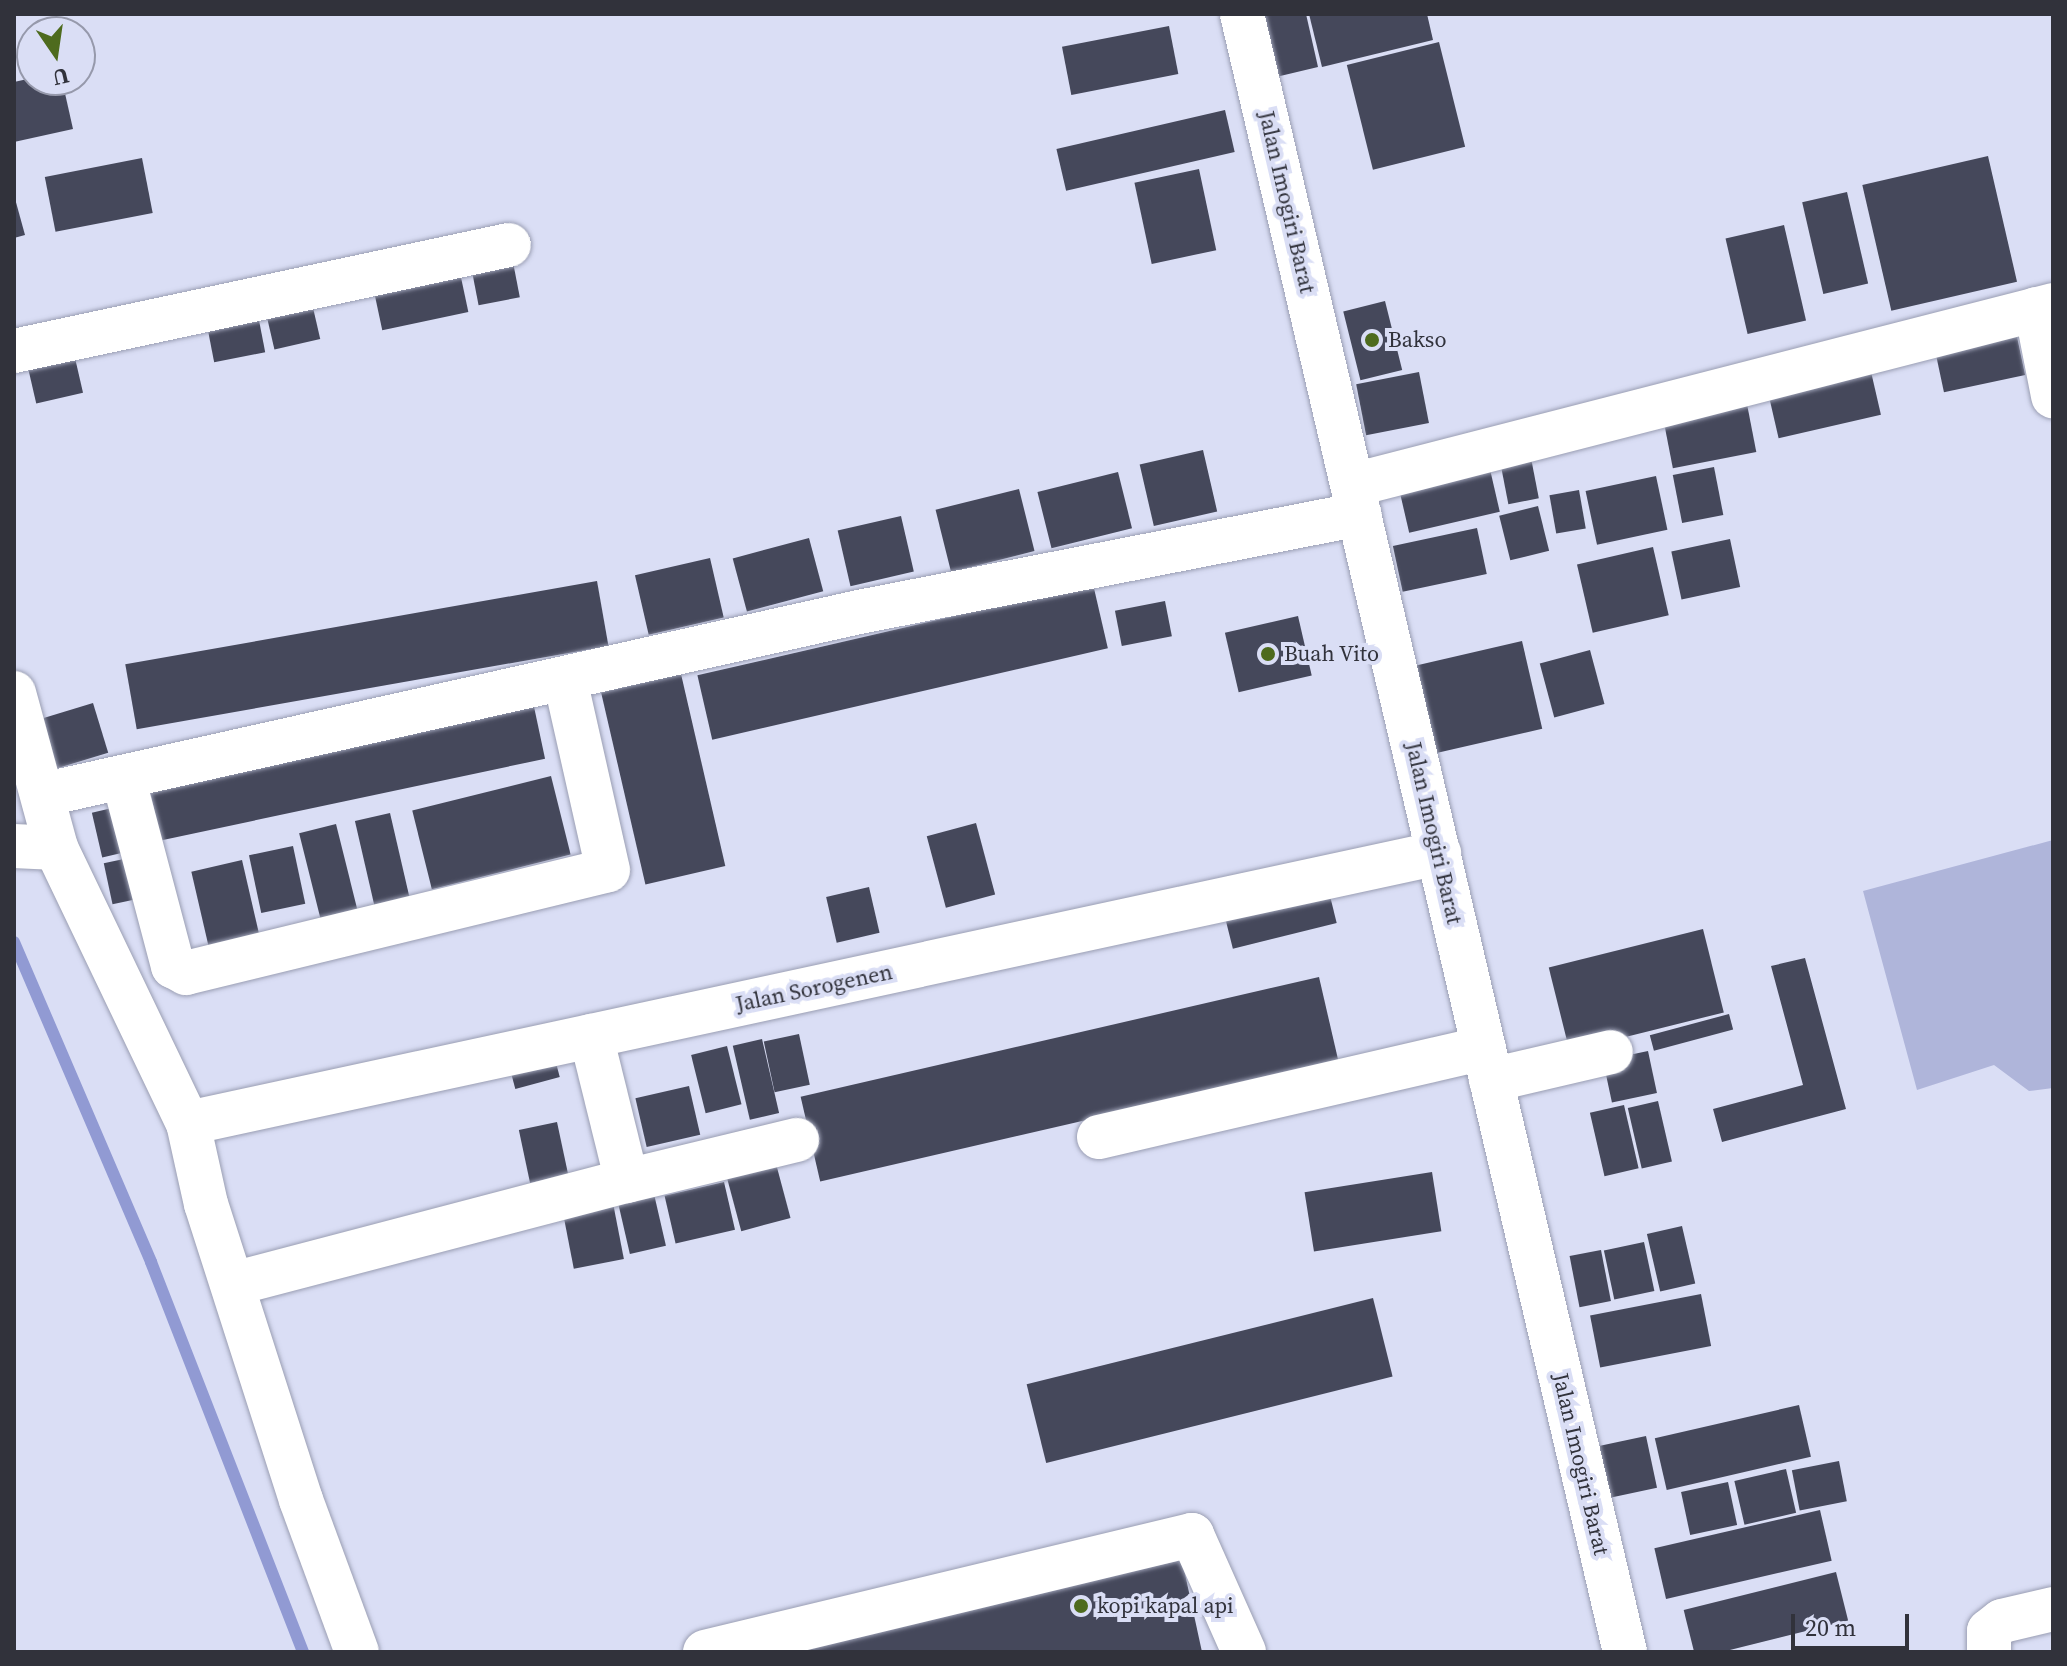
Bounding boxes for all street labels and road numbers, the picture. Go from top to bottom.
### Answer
street label: Jalan Imogiri Barat [1253,108,1321,296]
street label: Jalan Imogiri Barat [1400,739,1468,927]
street label: Jalan Sorogenen [733,959,895,1017]
street label: Jalan Imogiri Barat [1547,1370,1615,1558]

